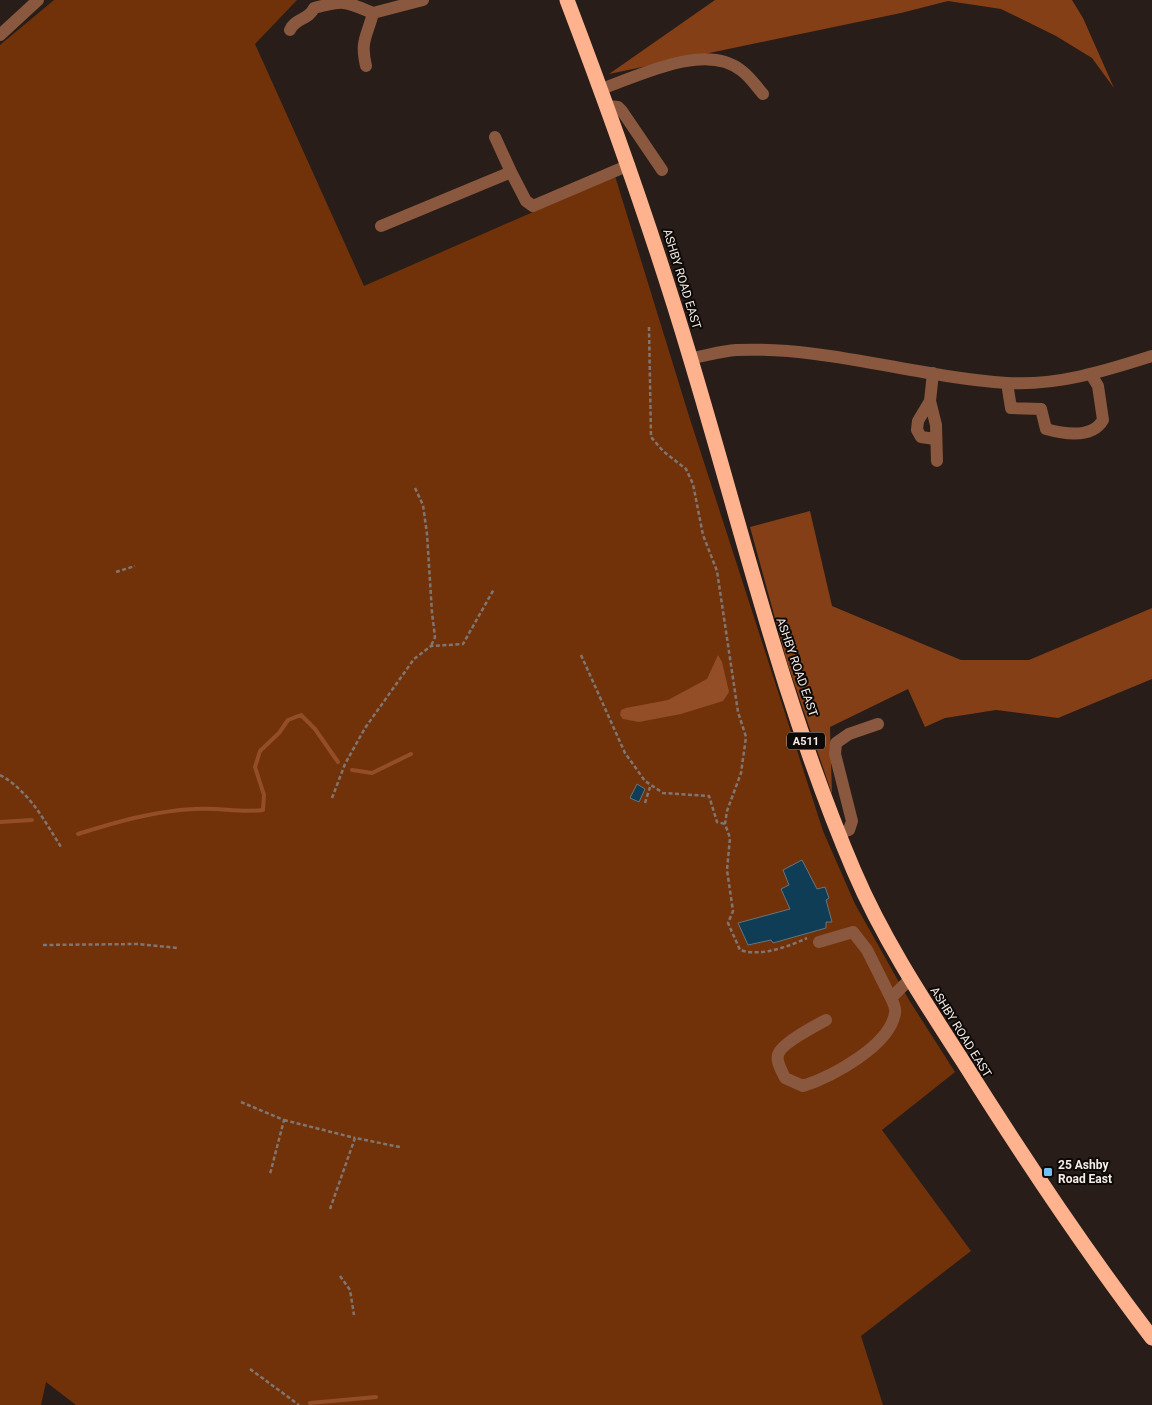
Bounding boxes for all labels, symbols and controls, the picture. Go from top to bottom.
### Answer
street label: ASHBY ROAD EAST [660,227,704,331]
street label: ASHBY ROAD EAST [773,616,821,718]
road number: A511 [787,732,825,749]
street label: ASHBY ROAD EAST [928,984,994,1080]
place label: 25 Ashby Road East [1058,1158,1112,1186]
marker: 25 Ashby Road East [1042,1166,1054,1178]

